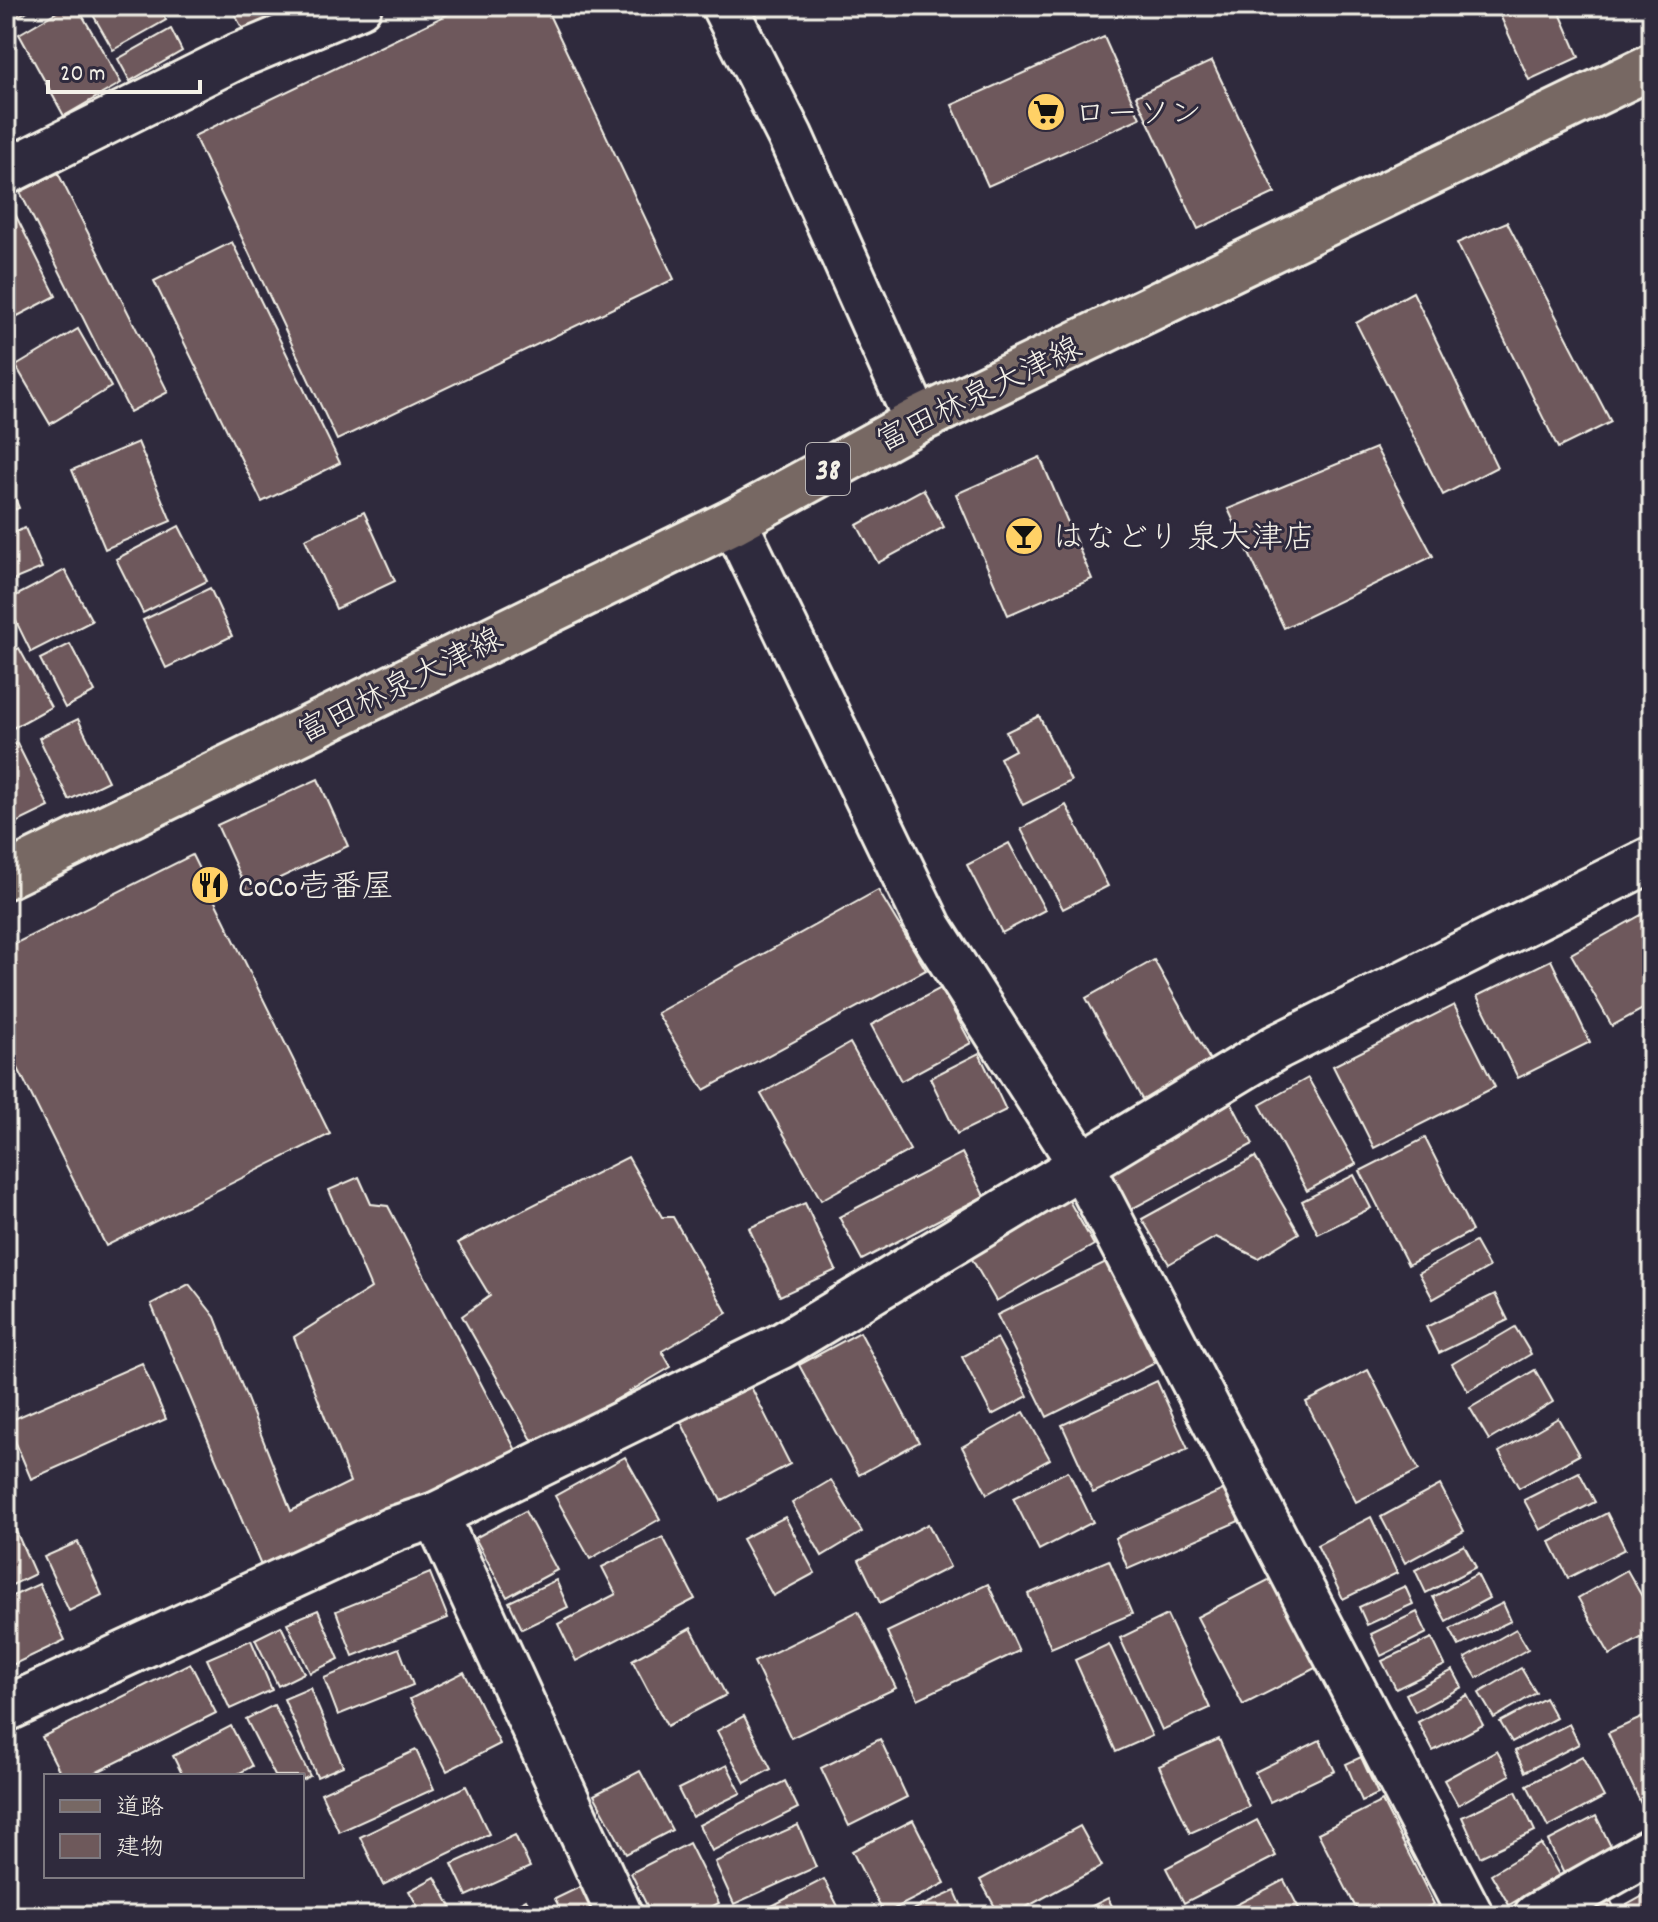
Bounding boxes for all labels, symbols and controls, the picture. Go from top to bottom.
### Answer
scale bar [48,44,200,94]
text: 20 m [60,58,106,92]
supermarket icon: ローソン [1025,91,1067,133]
place label: ローソン [1074,94,1202,140]
street label: 富田林泉大津線 [869,328,1091,467]
road number: 38 [806,443,850,495]
bar icon: はなどり 泉大津店 [1003,515,1045,557]
place label: はなどり 泉大津店 [1052,518,1315,564]
street label: 富田林泉大津線 [290,619,512,758]
restaurant icon: CoCo壱番屋 [189,864,231,906]
place label: CoCo壱番屋 [238,867,394,913]
legend [44,1774,304,1878]
text: 道路 [116,1792,164,1826]
text: 建物 [116,1832,164,1866]

